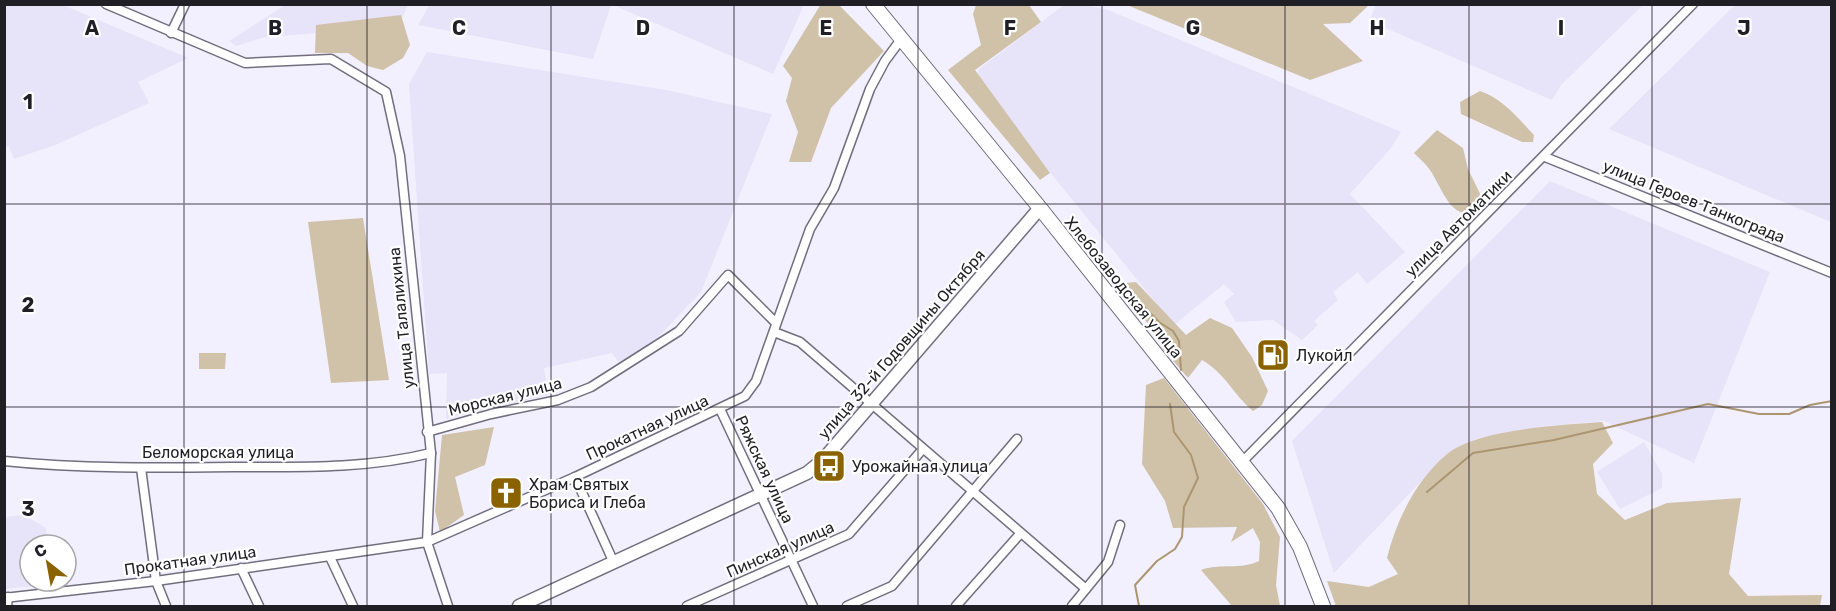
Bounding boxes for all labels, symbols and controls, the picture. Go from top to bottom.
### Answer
text: A [85,16,100,40]
text: B [268,16,282,40]
text: C [452,16,466,40]
text: D [636,16,650,40]
text: E [820,16,832,40]
text: F [1004,16,1016,40]
text: G [1186,16,1200,40]
text: H [1370,16,1384,40]
text: I [1558,16,1564,40]
text: J [1737,16,1751,40]
text: 1 [23,90,33,114]
street label: улица Героев Танкограда [1600,156,1788,247]
street label: улица Автоматики [1401,166,1516,281]
street label: Хлебозаводская улица [1061,213,1187,362]
street label: улица Талалихина [385,246,418,390]
street label: улица 32-й Годовщины Октября [814,246,989,443]
text: 2 [22,293,35,317]
fuel station icon: Лукойл [1255,337,1291,373]
place label: Лукойл [1296,346,1352,365]
street label: Морская улица [446,373,564,420]
street label: Прокатная улица [583,391,711,464]
street label: Ряжская улица [731,412,798,526]
street label: Беломорская улица [142,443,294,462]
bus stop icon: Урожайная улица [811,448,847,484]
place label: Урожайная улица [852,457,988,476]
church icon: Храм Святых Бориса и Глеба [488,475,524,511]
place label: Храм Святых Бориса и Глеба [529,475,646,512]
text: 3 [21,497,35,521]
street label: Пинская улица [723,517,837,582]
north arrow [18,533,78,593]
text: С [31,540,50,562]
street label: Прокатная улица [123,542,257,579]

